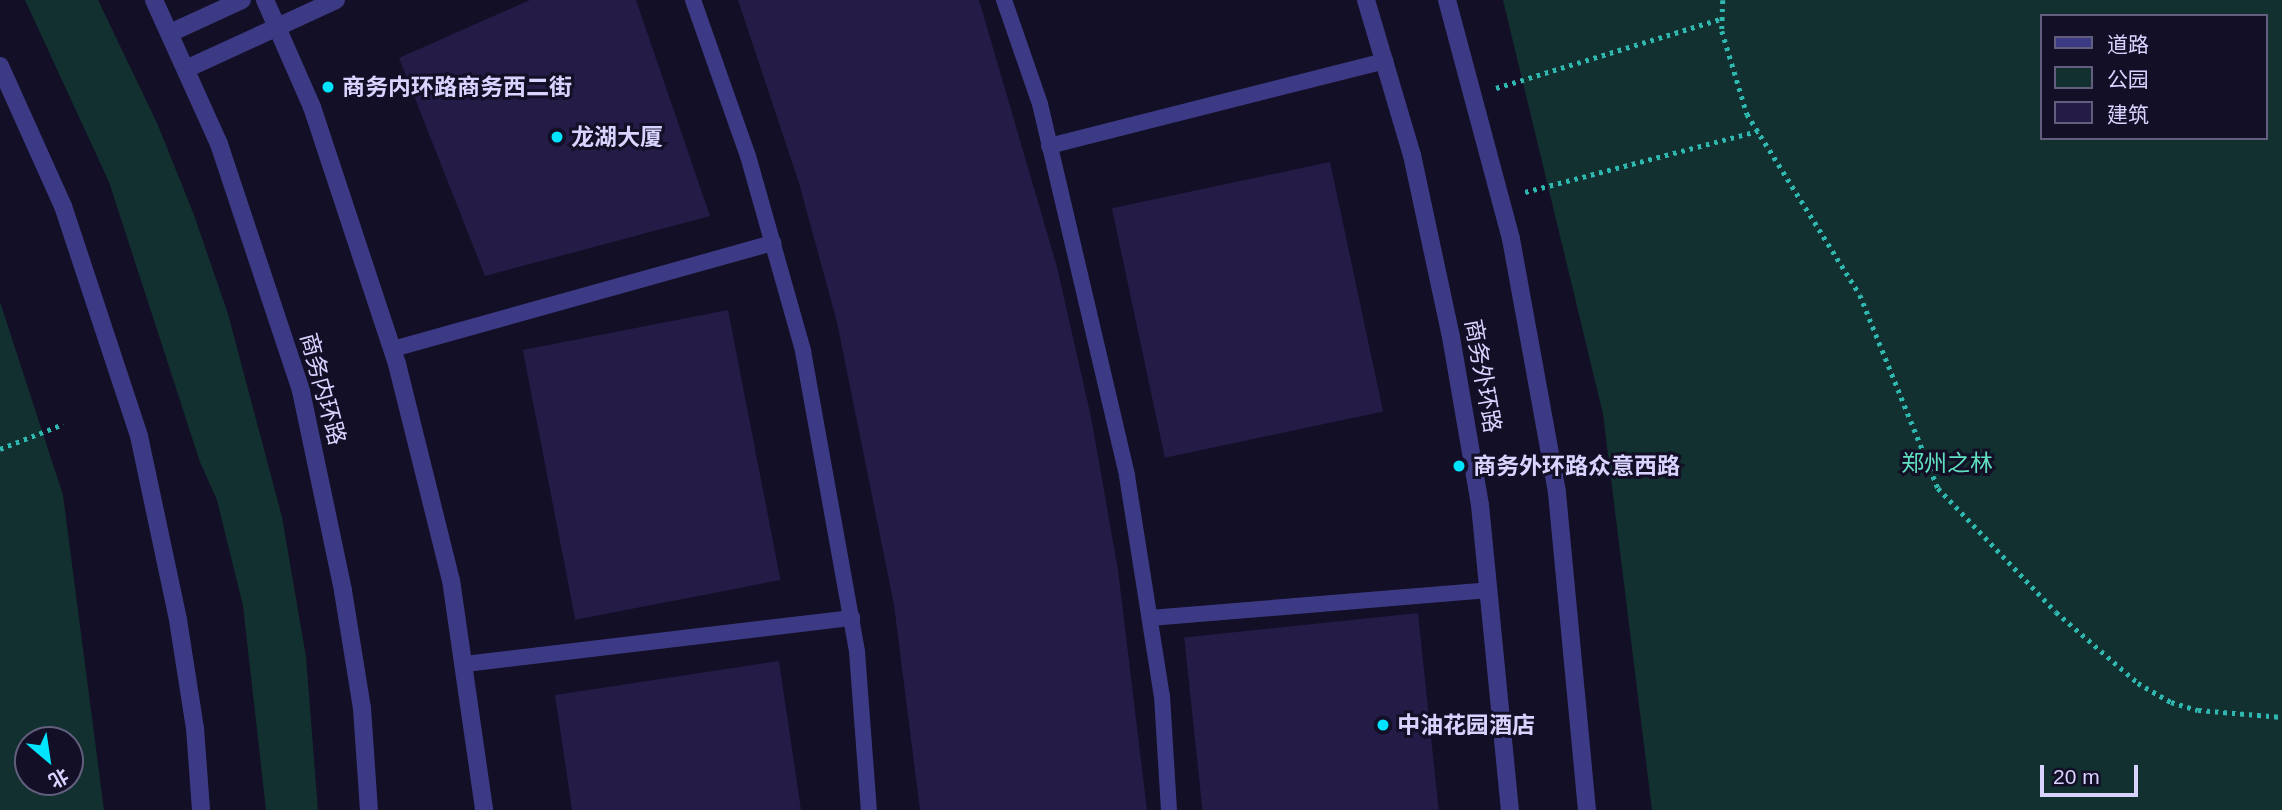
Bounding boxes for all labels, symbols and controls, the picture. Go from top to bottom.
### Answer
legend [2040,14,2268,140]
text: 道路 [2107,33,2149,56]
text: 公园 [2107,68,2149,91]
place label: 商务内环路商务西二街 [342,73,572,101]
marker: 商务内环路商务西二街 [320,79,336,95]
text: 建筑 [2107,103,2149,126]
place label: 龙湖大厦 [571,123,663,151]
marker: 龙湖大厦 [549,129,565,145]
street label: 商务外环路 [1459,317,1507,435]
street label: 商务内环路 [295,330,351,448]
park label: 郑州之林 [1901,449,1993,477]
place label: 商务外环路众意西路 [1473,452,1680,480]
marker: 商务外环路众意西路 [1451,458,1467,474]
place label: 中油花园酒店 [1397,711,1535,739]
marker: 中油花园酒店 [1375,717,1391,733]
north arrow [14,726,84,796]
scale bar [2044,750,2142,794]
text: 北 [45,764,72,792]
text: 20 m [2053,765,2100,788]

